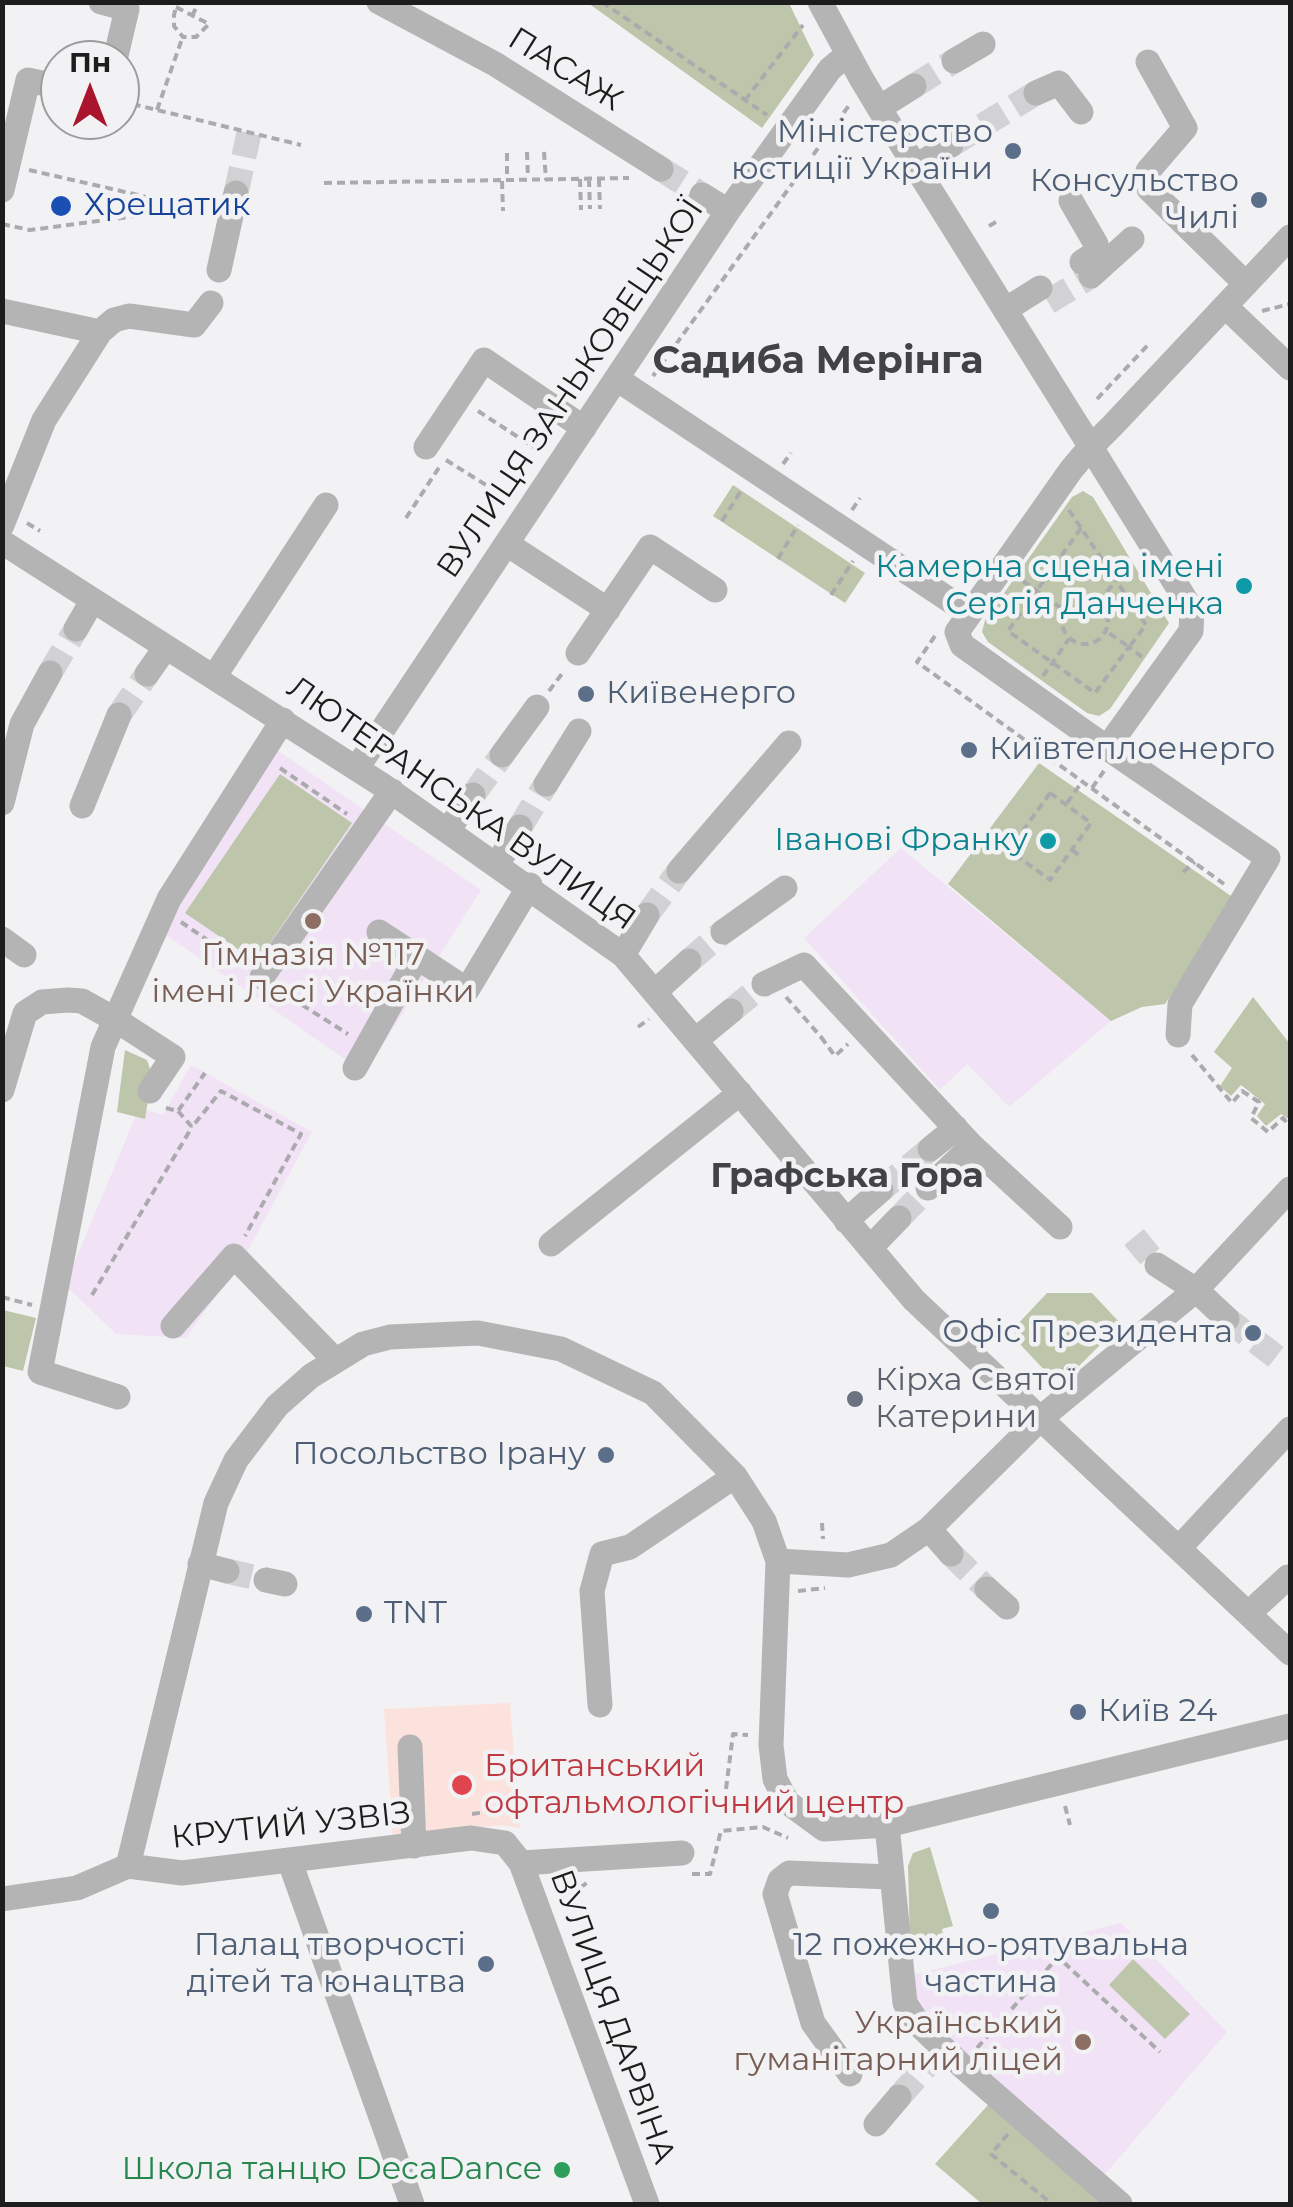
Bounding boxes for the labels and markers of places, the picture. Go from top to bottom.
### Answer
place label: Міністерство юстиції України [731,114,993,189]
marker: Міністерство юстиції України [1002,140,1024,162]
place label: Консульство Чилі [1030,163,1239,238]
place label: Хрещатик [84,187,250,225]
marker: Консульство Чилі [1248,189,1270,211]
marker: Хрещатик [48,193,74,219]
place label: Камерна сцена імені Сергія Данченка [875,549,1224,624]
marker: Камерна сцена імені Сергія Данченка [1233,575,1255,597]
place label: Київенерго [606,675,796,713]
marker: Київенерго [575,683,597,705]
place label: Київтеплоенерго [989,731,1275,769]
marker: Київтеплоенерго [958,739,980,761]
place label: Іванові Франку [774,822,1028,860]
marker: Іванові Франку [1037,830,1059,852]
marker: Гімназія №117 імені Лесі Українки [302,910,324,932]
place label: Гімназія №117 імені Лесі Українки [151,937,475,1012]
place label: Офіс Президента [942,1314,1233,1352]
marker: Офіс Президента [1242,1322,1264,1344]
place label: Кірха Святої Катерини [875,1362,1076,1437]
marker: Кірха Святої Катерини [844,1388,866,1410]
place label: Посольство Ірану [292,1436,586,1474]
marker: Посольство Ірану [595,1444,617,1466]
place label: TNT [384,1595,447,1633]
marker: TNT [353,1603,375,1625]
place label: Київ 24 [1098,1693,1217,1731]
marker: Київ 24 [1067,1701,1089,1723]
place label: Британський офтальмологічний центр [484,1748,904,1823]
marker: Британський офтальмологічний центр [449,1772,475,1798]
marker: 12 пожежно-рятувальна частина [980,1900,1002,1922]
place label: Палац творчості дітей та юнацтва [187,1927,466,2002]
place label: 12 пожежно-рятувальна частина [793,1927,1189,2002]
marker: Палац творчості дітей та юнацтва [475,1953,497,1975]
place label: Український гуманітарний ліцей [733,2005,1063,2080]
marker: Український гуманітарний ліцей [1072,2031,1094,2053]
place label: Школа танцю DecaDance [121,2151,542,2189]
marker: Школа танцю DecaDance [551,2159,573,2181]

